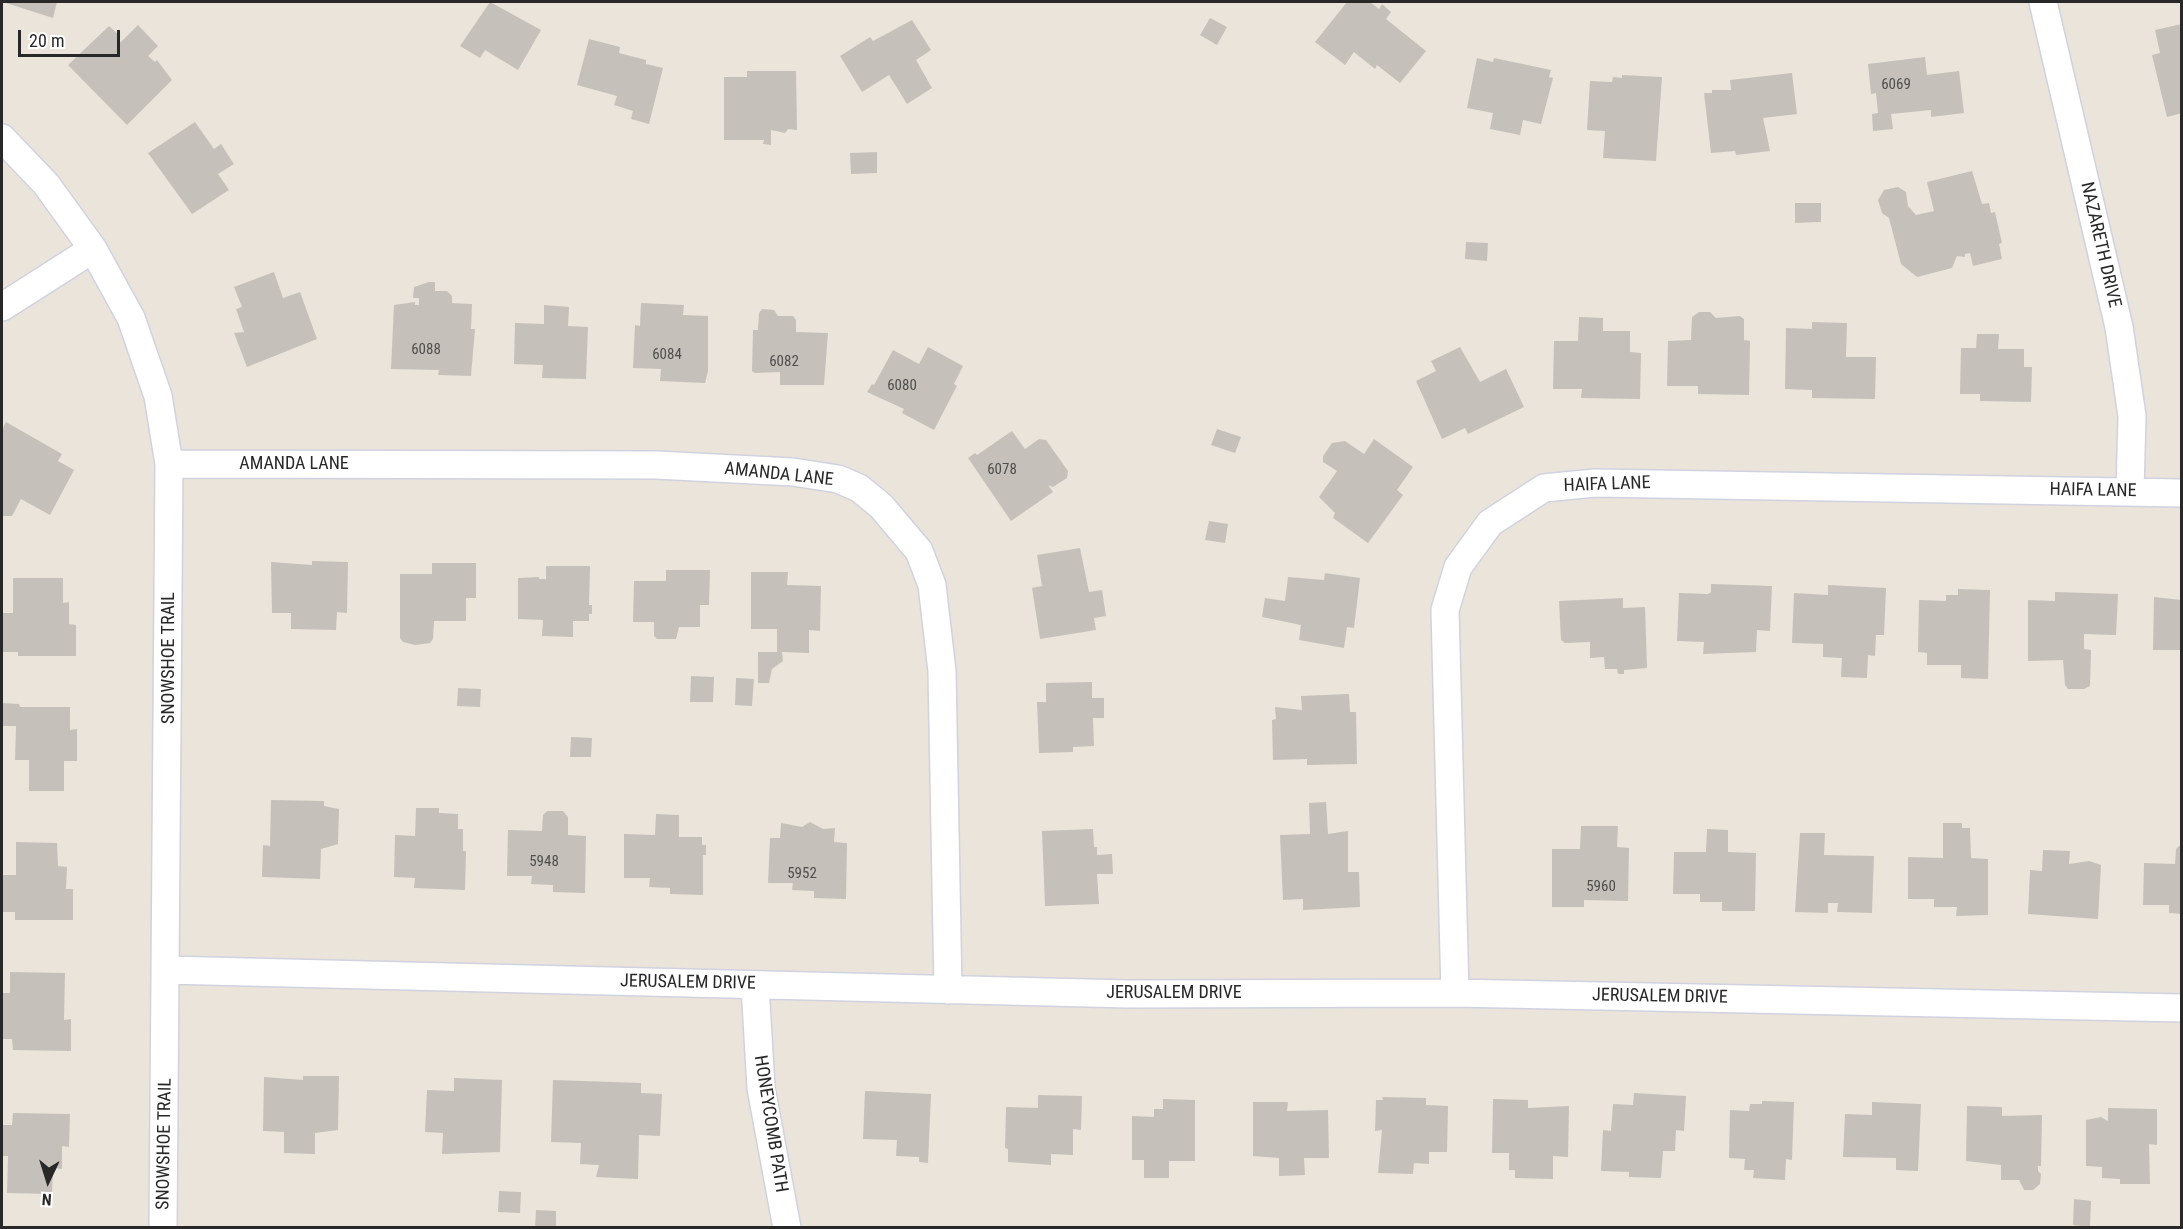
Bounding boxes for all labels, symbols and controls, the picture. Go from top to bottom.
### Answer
scale bar [21,18,123,56]
text: 20 m [29,30,64,51]
house number: 6069 [1881,76,1911,94]
street label: NAZARETH DRIVE [2075,180,2125,310]
house number: 6088 [411,341,441,359]
house number: 6084 [652,346,682,364]
house number: 6082 [769,353,799,371]
house number: 6080 [887,377,917,395]
street label: AMANDA LANE [239,453,349,475]
street label: AMANDA LANE [723,459,835,491]
house number: 6078 [987,461,1017,479]
street label: HAIFA LANE [1563,473,1651,497]
street label: HAIFA LANE [2049,479,2137,503]
street label: SNOWSHOE TRAIL [158,592,180,724]
house number: 5948 [529,853,559,871]
house number: 5952 [787,865,817,883]
house number: 5960 [1586,878,1616,896]
street label: JERUSALEM DRIVE [620,971,756,995]
street label: JERUSALEM DRIVE [1106,982,1242,1004]
street label: JERUSALEM DRIVE [1592,985,1728,1009]
street label: HONEYCOMB PATH [749,1054,791,1194]
street label: SNOWSHOE TRAIL [153,1078,177,1210]
north arrow [18,1151,78,1211]
text: N [41,1190,52,1209]

